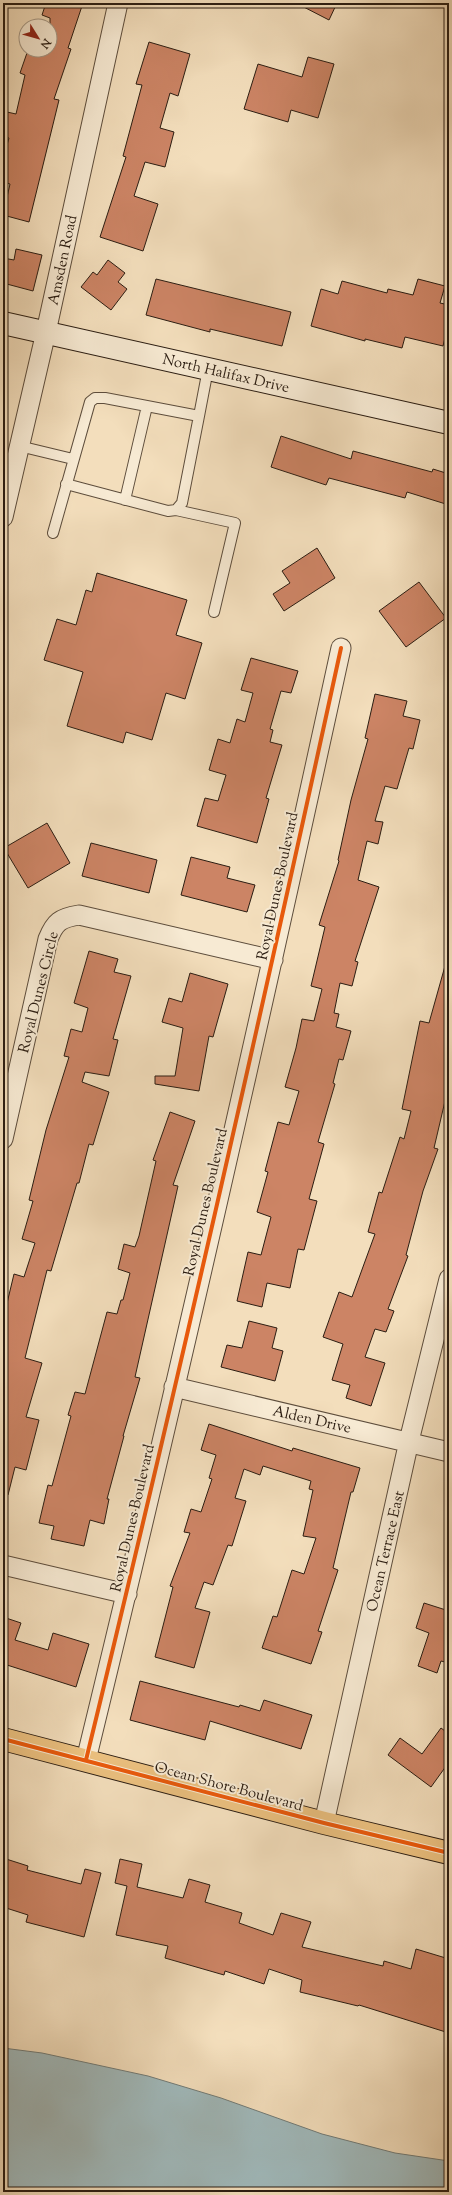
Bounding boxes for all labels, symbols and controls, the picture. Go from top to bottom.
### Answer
north arrow [18,18,58,58]
text: N [36,34,55,52]
street label: Amsden Road [44,213,83,307]
street label: North Halifax Drive [160,350,291,399]
street label: Royal Dunes Boulevard [253,810,305,962]
street label: Royal Dunes Circle [14,929,65,1055]
street label: Royal Dunes Boulevard [179,1126,234,1278]
street label: Alden Drive [270,1401,353,1440]
street label: Royal Dunes Boulevard [106,1442,161,1594]
street label: Ocean Terrace East [362,1489,411,1614]
street label: Ocean Shore Boulevard [152,1758,306,1818]

